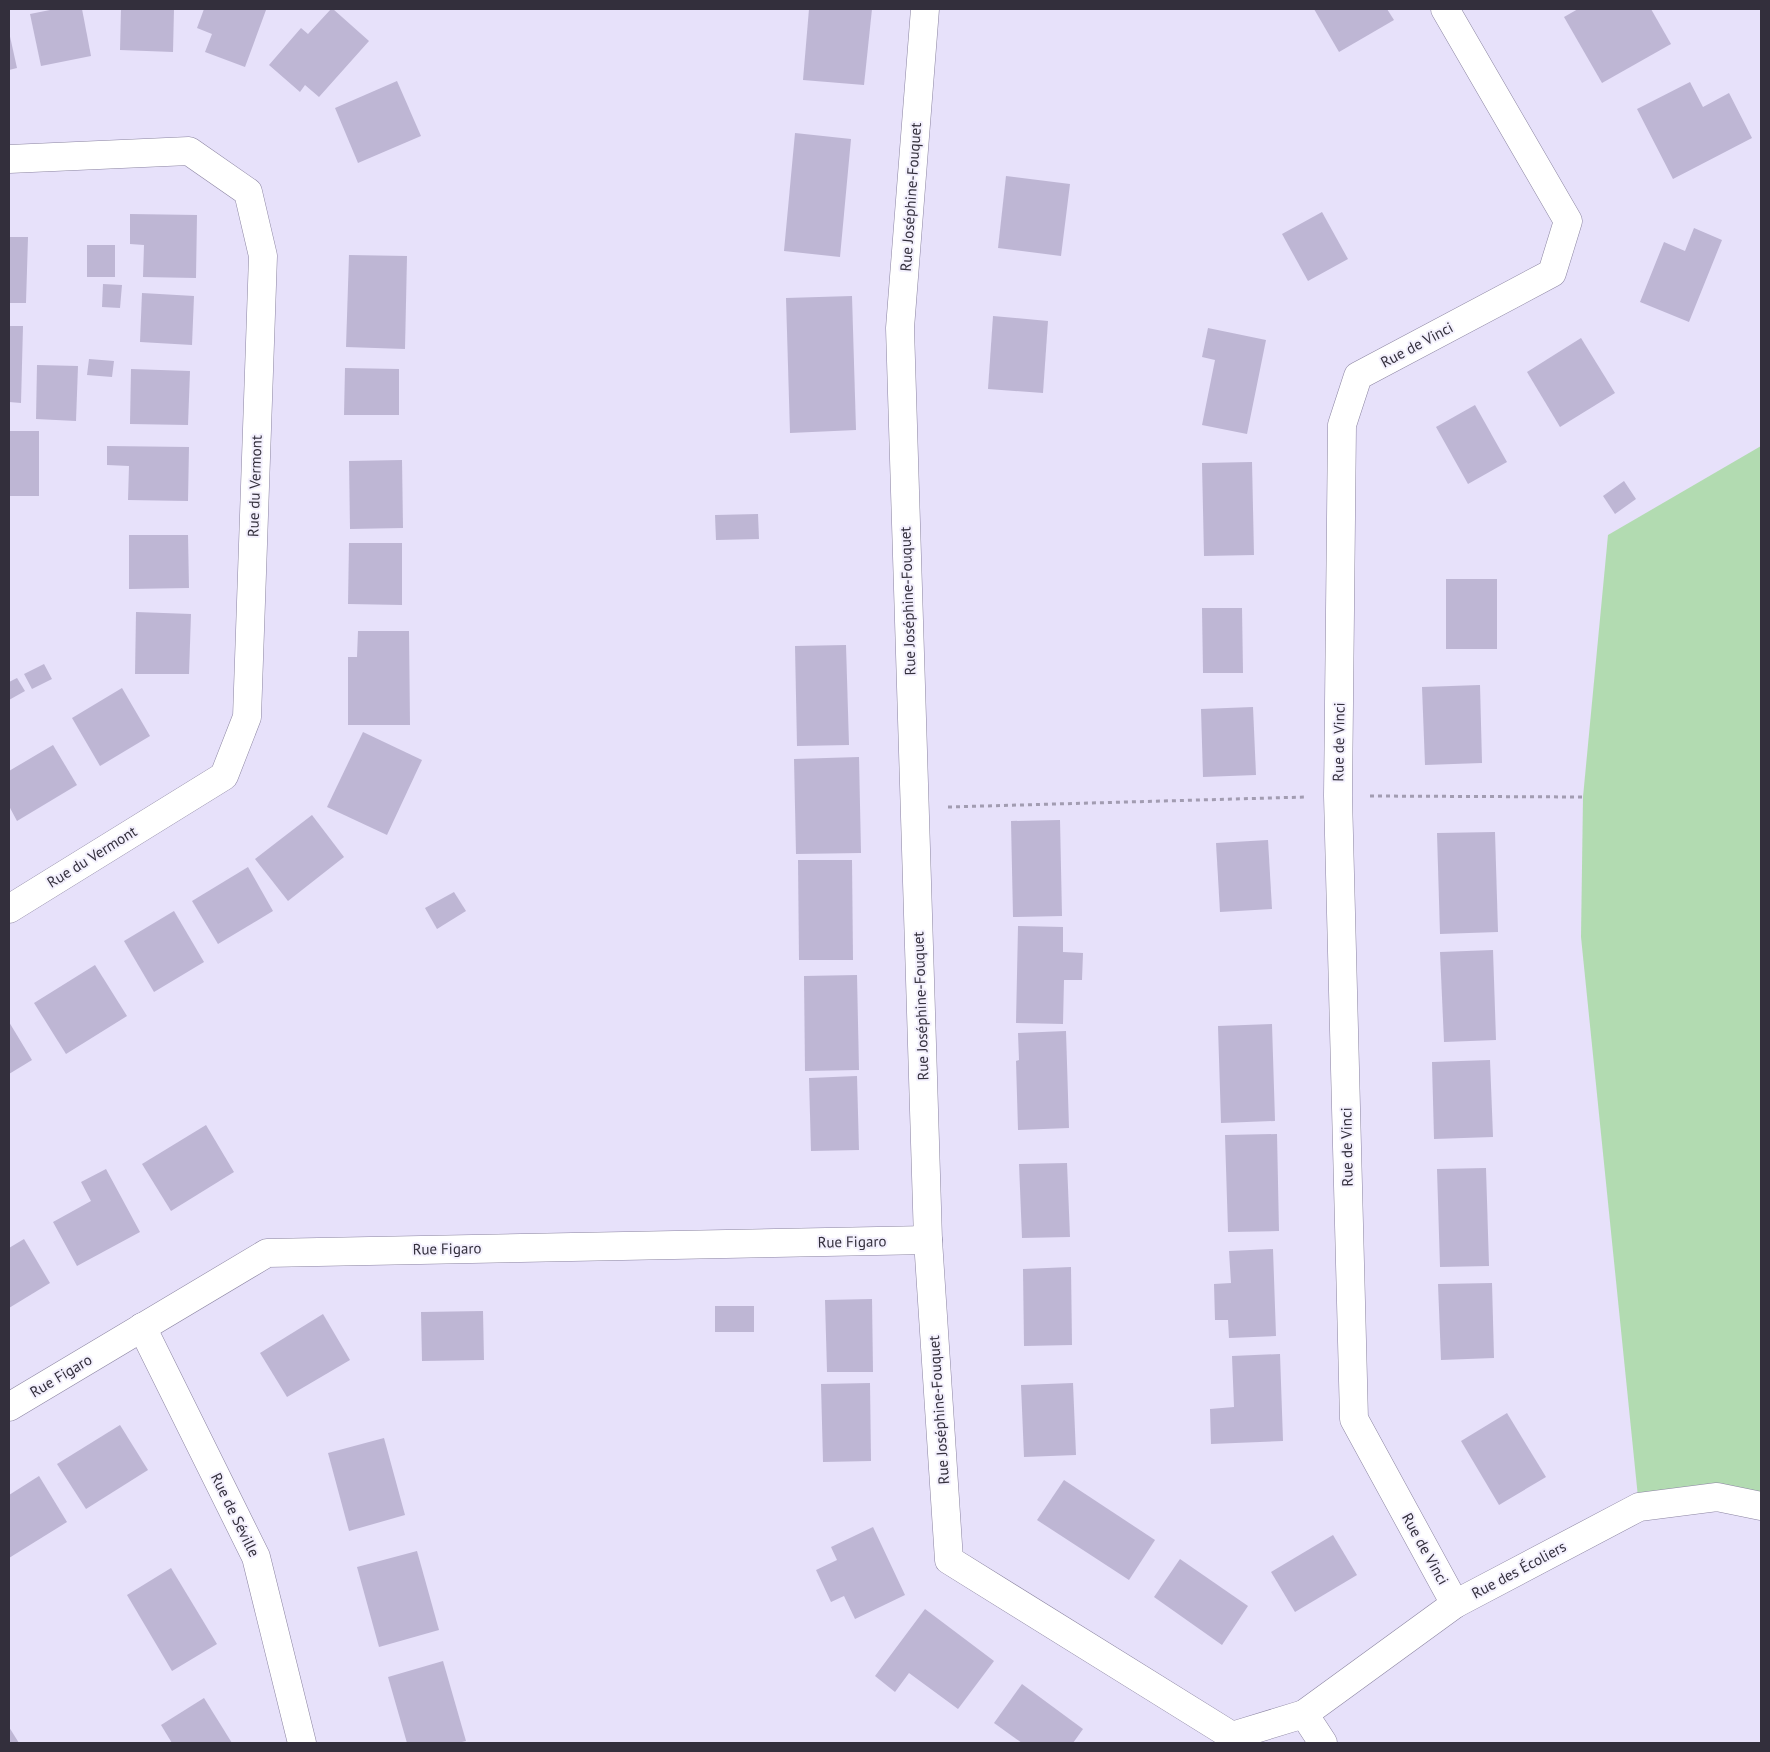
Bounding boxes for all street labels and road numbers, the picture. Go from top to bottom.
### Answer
street label: Rue Joséphine-Fouquet [896,122,925,272]
street label: Rue de Vinci [1377,318,1456,372]
street label: Rue du Vermont [243,435,266,537]
street label: Rue Joséphine-Fouquet [895,526,920,676]
street label: Rue de Vinci [1328,702,1349,782]
street label: Rue du Vermont [43,821,140,892]
street label: Rue Joséphine-Fouquet [908,931,933,1081]
street label: Rue de Vinci [1336,1107,1357,1187]
street label: Rue Figaro [817,1231,887,1252]
street label: Rue Figaro [412,1238,482,1259]
street label: Rue Joséphine-Fouquet [924,1335,953,1485]
street label: Rue Figaro [26,1350,95,1401]
street label: Rue de Séville [207,1470,264,1560]
street label: Rue de Vinci [1398,1509,1453,1588]
street label: Rue des Écoliers [1468,1537,1569,1602]

